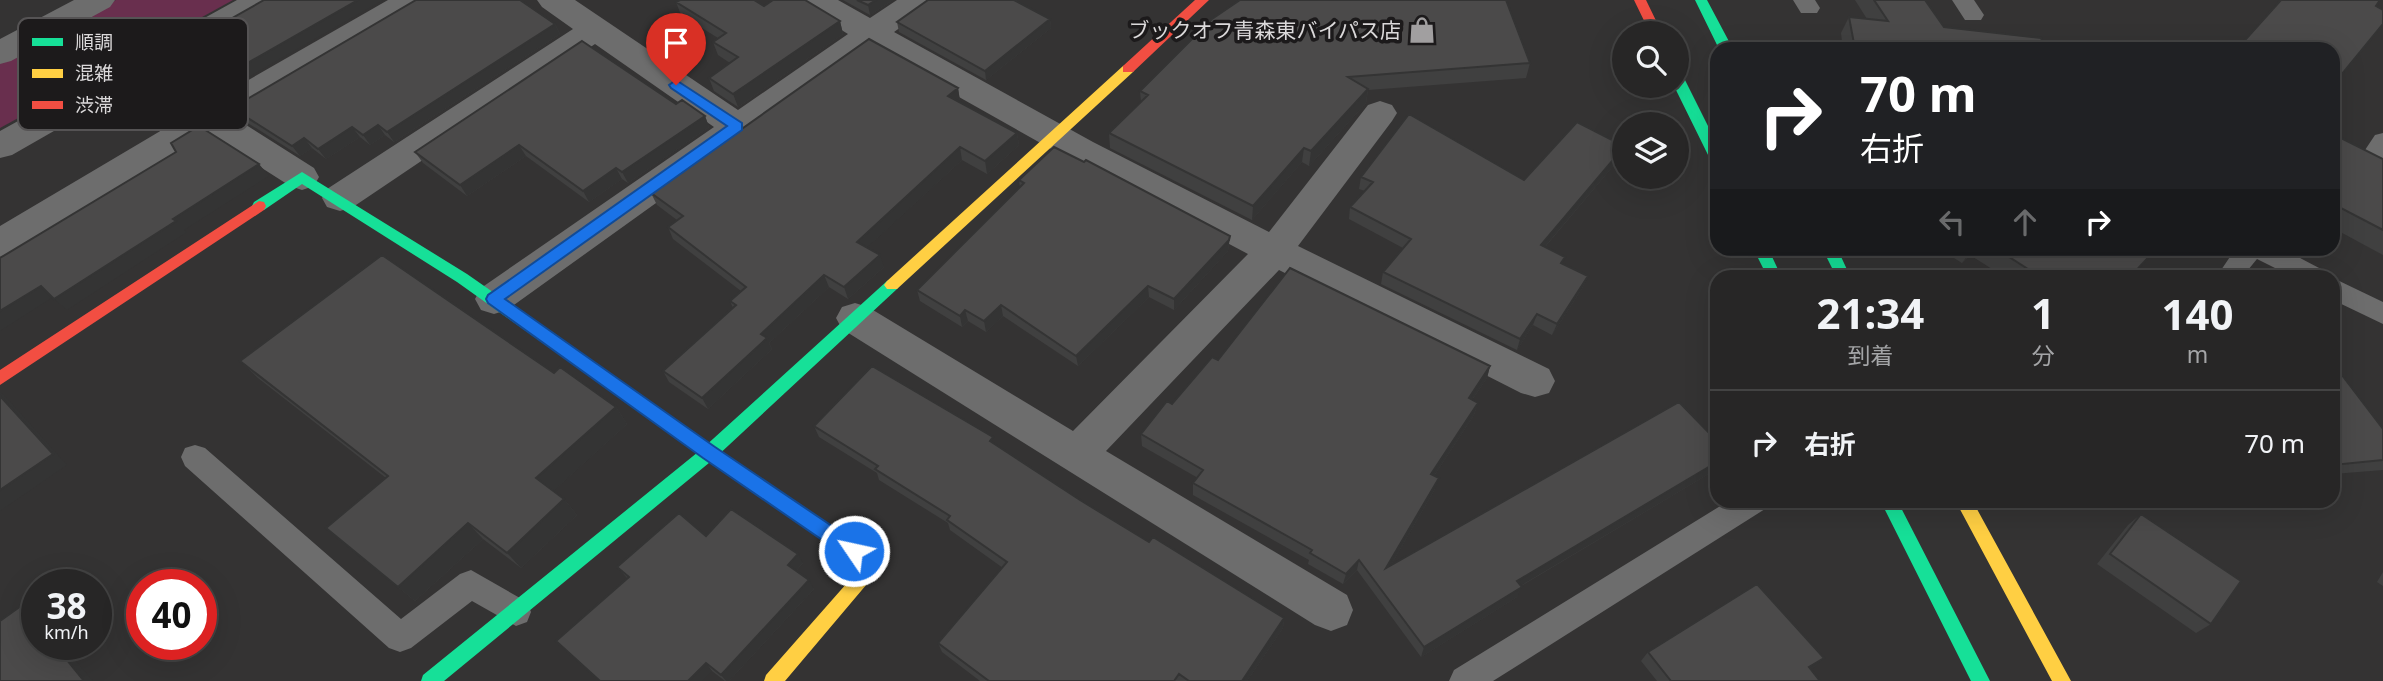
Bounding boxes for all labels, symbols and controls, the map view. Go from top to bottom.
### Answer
pin [646,13,706,85]
shop icon: ブックオフ青森東バイパス店 [1407,15,1437,45]
place label: ブックオフ青森東バイパス店 [1128,16,1401,44]
legend [18,18,248,130]
map controls [1612,21,1689,189]
button: search [1612,21,1689,98]
icon: arrive [657,24,695,62]
text: 順調 [75,29,113,55]
text: 混雑 [75,60,113,86]
text: 70 m [1860,60,1977,126]
icon: right [1745,70,1836,161]
text: 渋滞 [75,92,113,118]
button: layers [1612,112,1689,189]
text: 右折 [1860,126,1924,169]
icon: left [1933,203,1971,241]
icon: ahead [2006,203,2044,241]
icon: right [2079,203,2117,241]
text: 21:34 [1816,284,1924,341]
text: 1 [2031,284,2055,341]
text: 140 [2161,285,2233,342]
text: m [2187,338,2208,370]
text: 到着 [1847,339,1893,371]
text: 分 [2031,339,2054,371]
icon: right [1745,424,1783,462]
text: 70 m [2244,425,2305,461]
text: 右折 [1804,426,1856,462]
position arrow [817,514,891,588]
speed limit sign: 40 [126,569,217,660]
text: 38 [46,582,87,629]
text: km/h [44,620,89,644]

